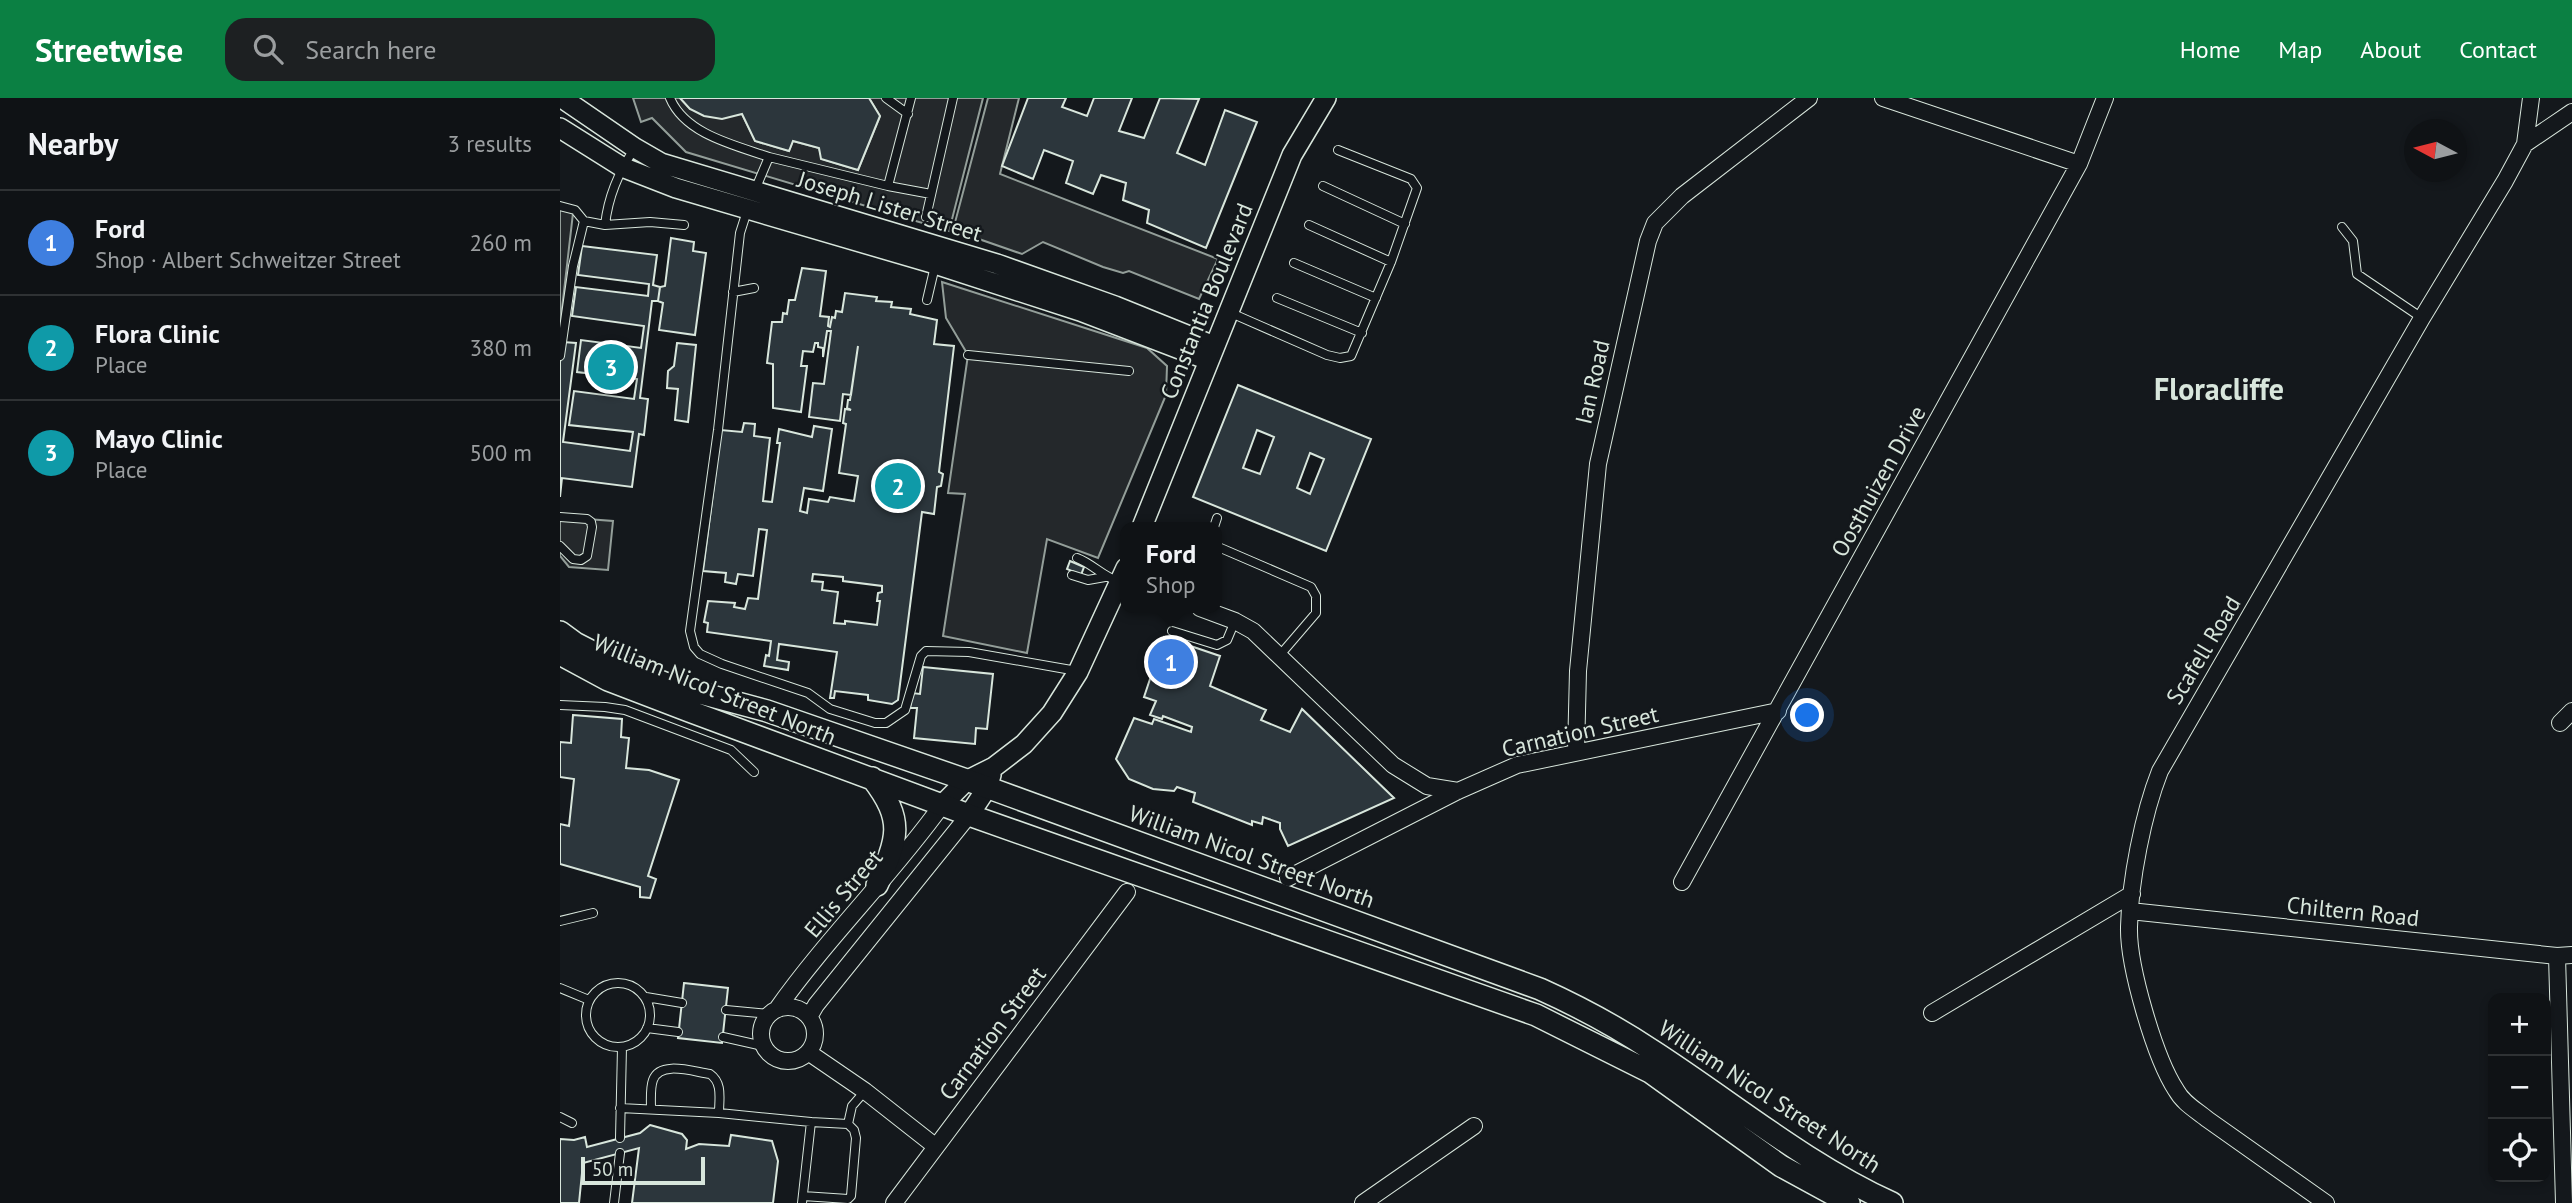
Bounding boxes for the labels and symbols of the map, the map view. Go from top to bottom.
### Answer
north arrow [2404,119,2467,182]
street label: Joseph Lister Street [793,164,986,248]
street label: Constantia Boulevard [1153,199,1259,403]
street label: Ian Road [1568,337,1616,427]
pin: 3 [588,341,634,393]
district label: Floracliffe [2154,369,2284,408]
street label: Oosthuizen Drive [1824,400,1932,562]
pin: 2 [875,460,921,512]
street label: Scafell Road [2159,591,2247,709]
street label: William Nicol Street North [589,627,841,751]
pin: 1 [1148,636,1194,688]
your location [1790,698,1824,732]
street label: Carnation Street [1499,699,1661,763]
street label: William Nicol Street North [1125,798,1379,914]
street label: Ellis Street [798,843,888,943]
street label: Chiltern Road [2285,890,2421,932]
street label: Carnation Street [932,960,1052,1106]
street label: William Nicol Street North [1653,1013,1887,1179]
scale bar [581,1154,705,1186]

